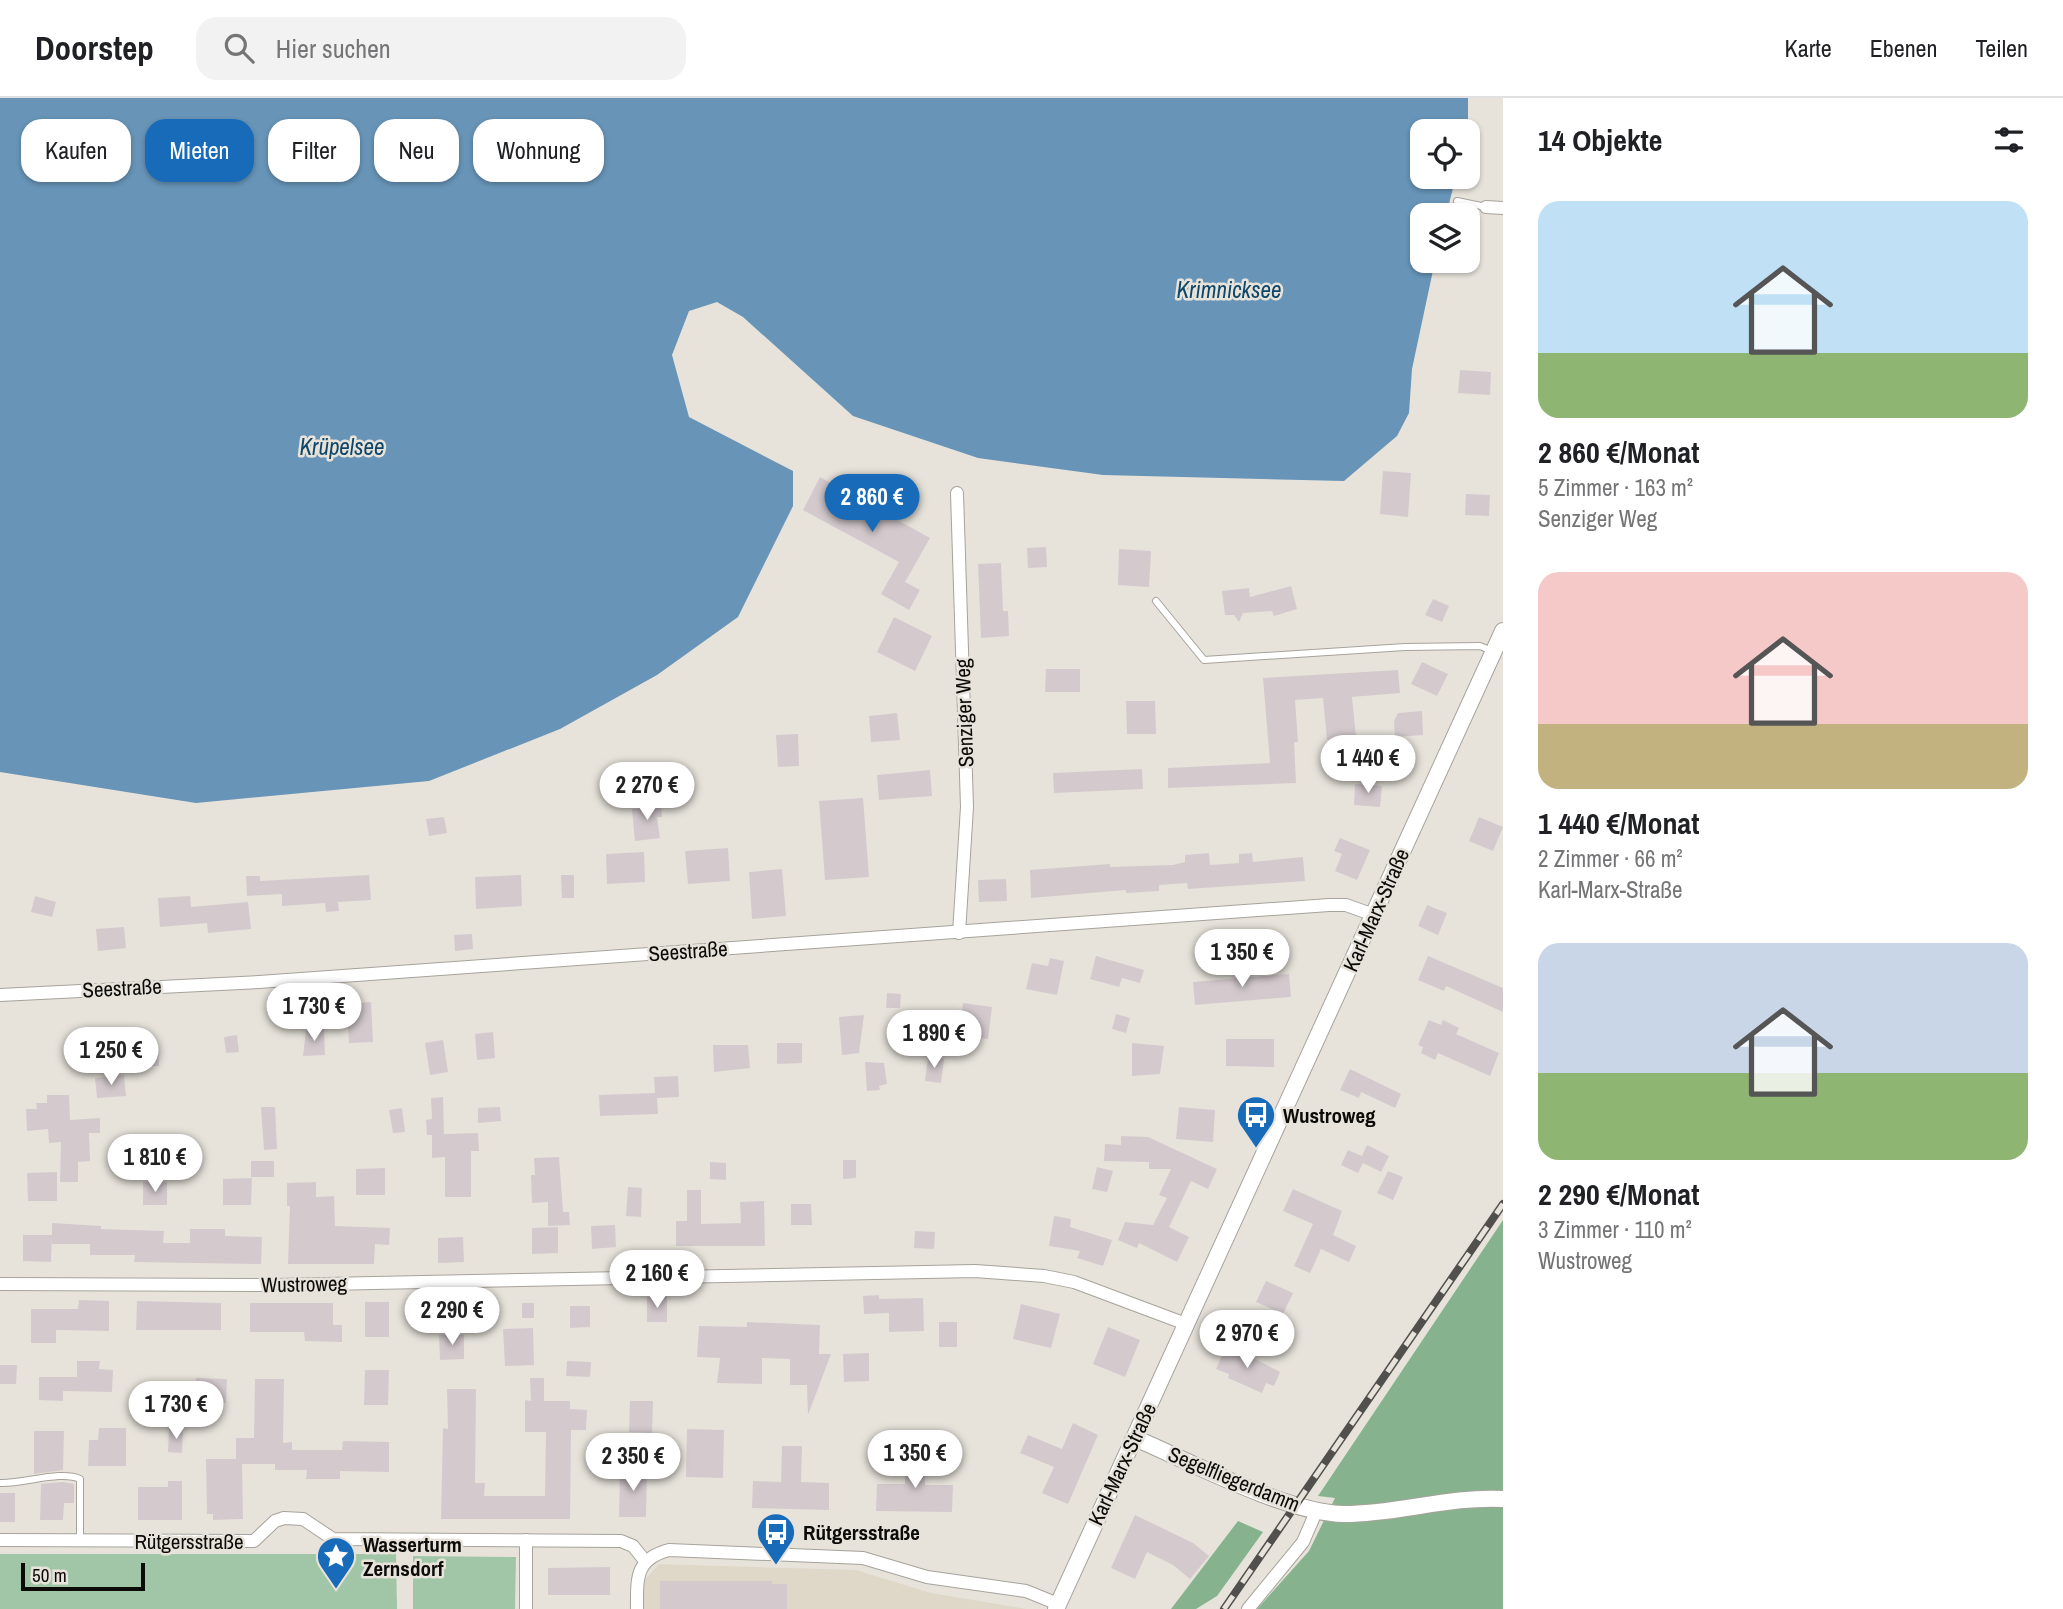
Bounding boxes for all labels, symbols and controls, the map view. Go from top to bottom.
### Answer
search box [196,17,686,80]
text: Doorstep [35,26,154,70]
icon: search [220,29,258,67]
text: Hier suchen [276,31,391,66]
text: Karte [1785,32,1832,64]
text: Ebenen [1870,32,1937,64]
text: Teilen [1975,32,2028,64]
chip: Kaufen [21,119,131,182]
chip: Mieten [145,119,254,182]
chip: Filter [268,119,360,182]
chip: Neu [374,119,459,182]
chip: Wohnung [473,119,604,182]
map controls [1410,119,1480,273]
button: locate [1410,119,1480,189]
text: 14 Objekte [1538,120,1662,160]
icon: filters [1990,121,2028,159]
button: layers [1410,203,1480,273]
icon: home [1720,247,1846,373]
water label: Krimnicksee [1177,274,1281,305]
water label: Krüpelsee [300,431,384,462]
text: 2 860 €/Monat [1538,432,1699,472]
text: 5 Zimmer · 163 m² [1538,472,1693,503]
pin: 2 860 € [807,474,937,534]
text: 2 860 € [841,481,903,512]
text: Senziger Weg [1538,503,1657,534]
icon: home [1720,618,1846,744]
street label: Senziger Weg [948,658,980,768]
pin: 1 440 € [1303,736,1433,795]
text: 1 440 € [1337,742,1399,773]
pin: 2 270 € [582,762,712,822]
text: 2 270 € [616,769,678,800]
text: 1 440 €/Monat [1538,803,1699,843]
text: 2 Zimmer · 66 m² [1538,843,1683,874]
street label: Karl-Marx-Straße [1336,844,1416,976]
text: Karl-Marx-Straße [1538,874,1683,905]
pin: 1 350 € [1177,930,1307,989]
street label: Seestraße [647,934,729,968]
text: 1 350 € [1211,936,1273,967]
street label: Seestraße [82,971,162,1005]
pin: 1 730 € [249,984,379,1043]
icon: home [1720,989,1846,1115]
text: 1 730 € [283,990,345,1021]
pin: 1 890 € [869,1010,999,1070]
text: 1 890 € [903,1017,965,1048]
pin: 1 250 € [46,1028,176,1087]
text: 1 250 € [80,1034,142,1065]
bus stop icon: Wustroweg [1235,1094,1277,1149]
place label: Wustroweg [1283,1101,1376,1130]
pin: 1 810 € [90,1134,220,1194]
text: 1 810 € [124,1141,186,1172]
text: 2 290 €/Monat [1538,1174,1699,1214]
text: 3 Zimmer · 110 m² [1538,1214,1692,1245]
text: Wustroweg [1538,1245,1632,1276]
pin: 2 160 € [592,1250,722,1310]
text: 2 160 € [626,1257,688,1288]
street label: Wustroweg [261,1269,348,1299]
pin: 2 290 € [387,1288,517,1347]
text: 2 290 € [421,1294,483,1325]
pin: 2 970 € [1182,1310,1312,1370]
text: 2 970 € [1216,1317,1278,1348]
pin: 1 730 € [111,1382,241,1441]
text: 1 730 € [145,1388,207,1419]
street label: Karl-Marx-Straße [1081,1398,1163,1530]
pin: 1 350 € [850,1430,980,1490]
pin: 2 350 € [568,1434,698,1493]
text: 1 350 € [884,1437,946,1468]
street label: Segelfliegerdamm [1164,1439,1304,1519]
text: 2 350 € [602,1440,664,1471]
bus stop icon: Rütgersstraße [755,1511,797,1566]
place label: Rütgersstraße [803,1518,920,1547]
street label: Rütgersstraße [134,1527,244,1556]
place label: Wasserturm Zernsdorf [363,1530,462,1583]
place icon: Wasserturm Zernsdorf [315,1535,357,1590]
scale bar [21,1560,145,1592]
text: 50 m [32,1562,67,1588]

